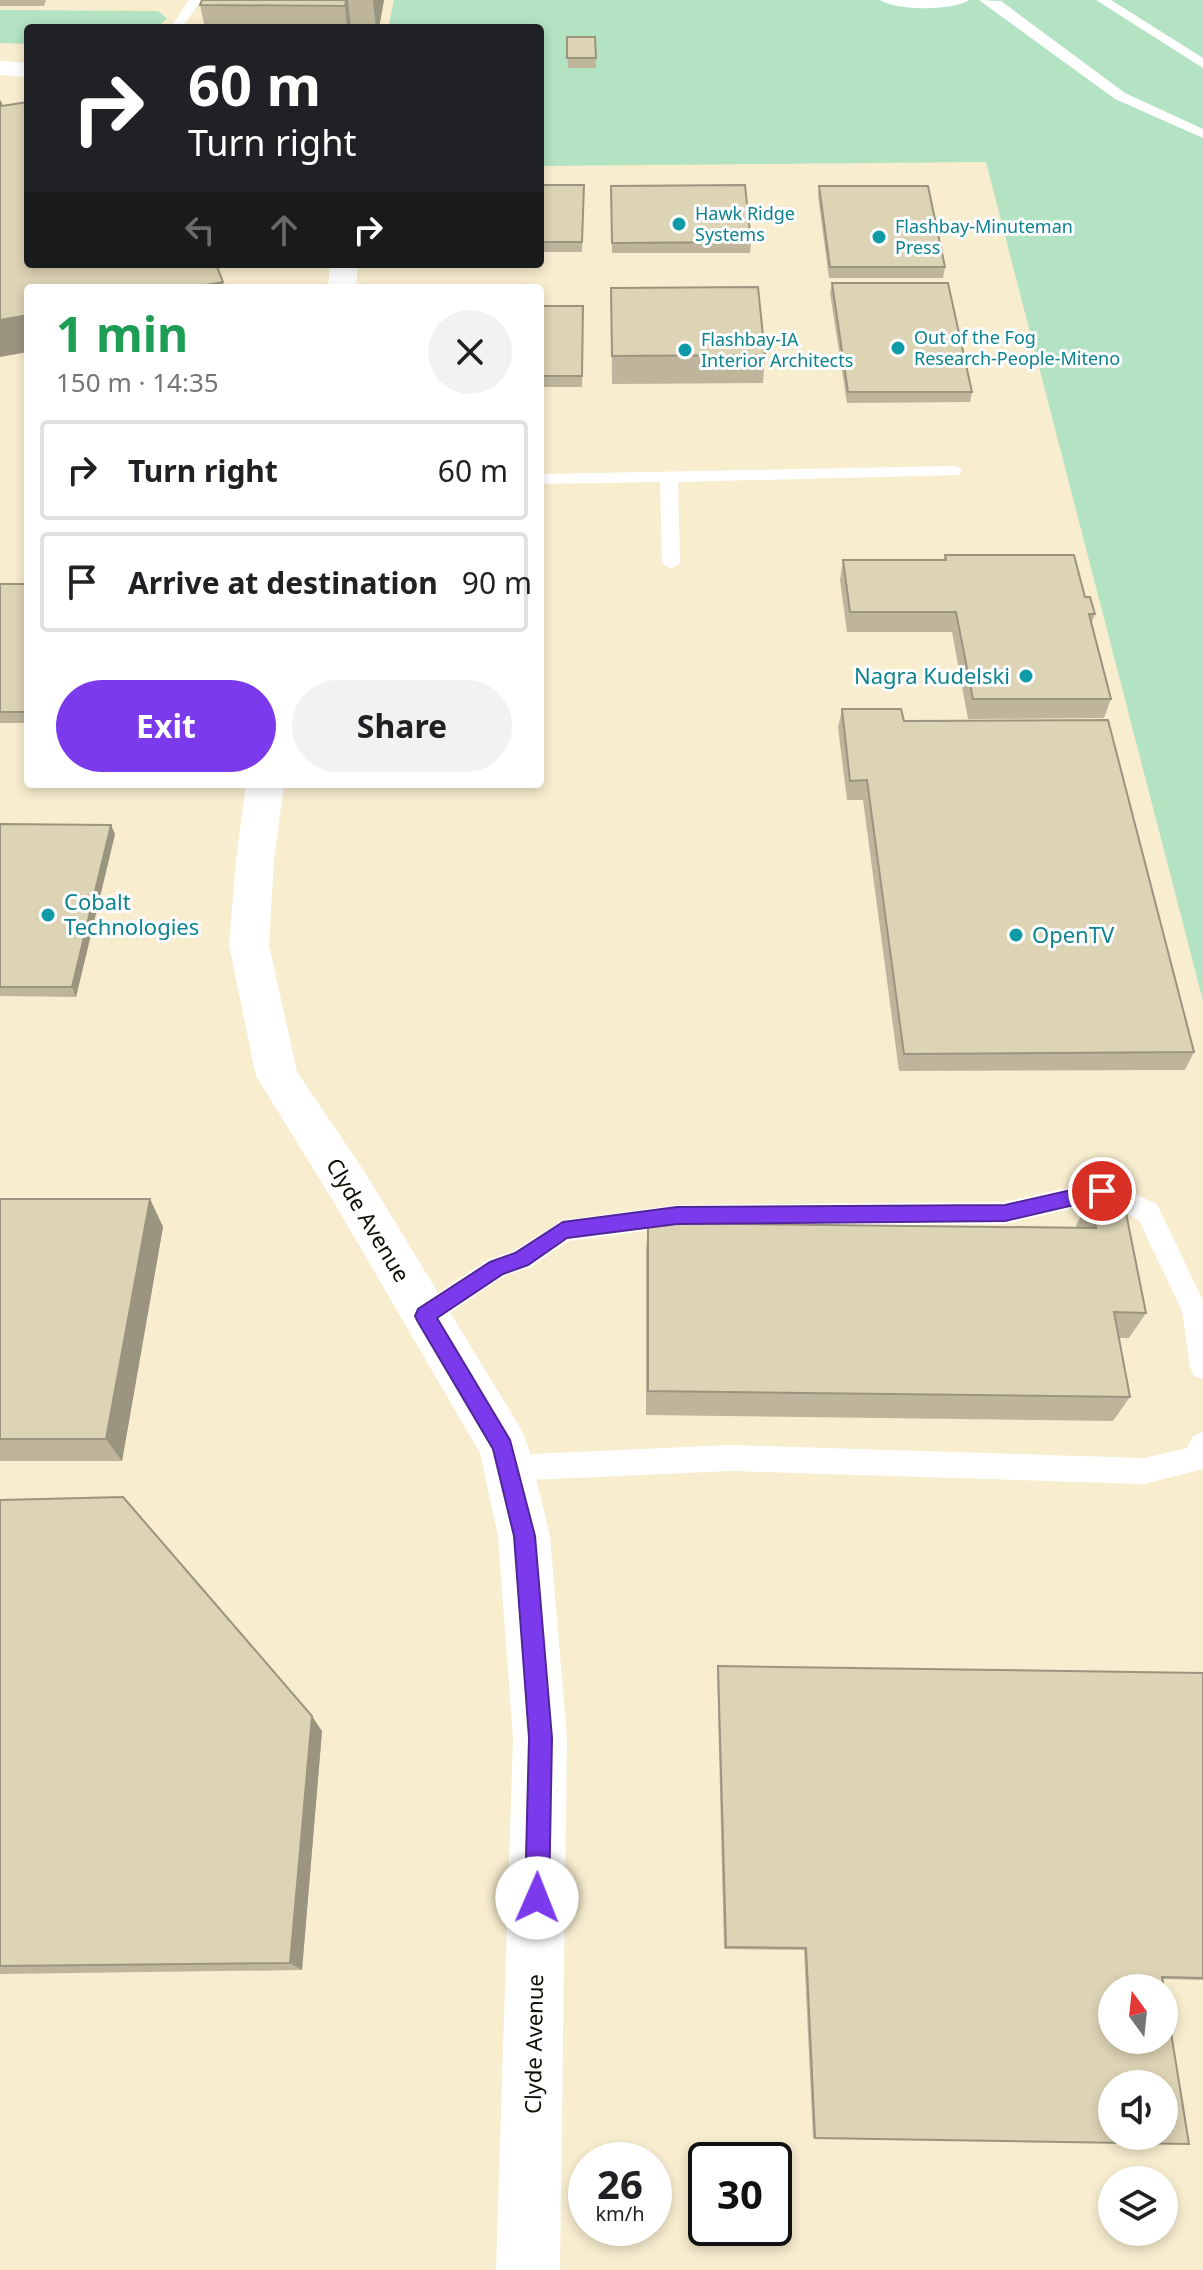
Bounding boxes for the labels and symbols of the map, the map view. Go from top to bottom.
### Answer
place label: Hawk Ridge Systems [695,201,795,246]
place label: Flashbay-Minuteman Press [895,214,1073,259]
marker: Hawk Ridge Systems [670,215,688,233]
marker: Flashbay-Minuteman Press [870,228,888,246]
place label: Out of the Fog Research-People-Miteno [914,325,1120,370]
place label: Flashbay-IA Interior Architects [701,327,853,372]
marker: Out of the Fog Research-People-Miteno [889,339,907,357]
marker: Flashbay-IA Interior Architects [676,341,694,359]
place label: Nagra Kudelski [854,660,1010,690]
marker: Nagra Kudelski [1017,667,1035,685]
place label: Cobalt Technologies [64,886,199,941]
marker: Cobalt Technologies [39,906,57,924]
place label: OpenTV [1032,919,1115,949]
marker: OpenTV [1007,926,1025,944]
street label: Clyde Avenue [320,1152,418,1287]
pin [1068,1157,1136,1225]
position arrow [495,1856,579,1940]
street label: Clyde Avenue [517,1974,549,2114]
north arrow [1098,1974,1178,2054]
speed limit sign: 30 [688,2142,792,2246]

